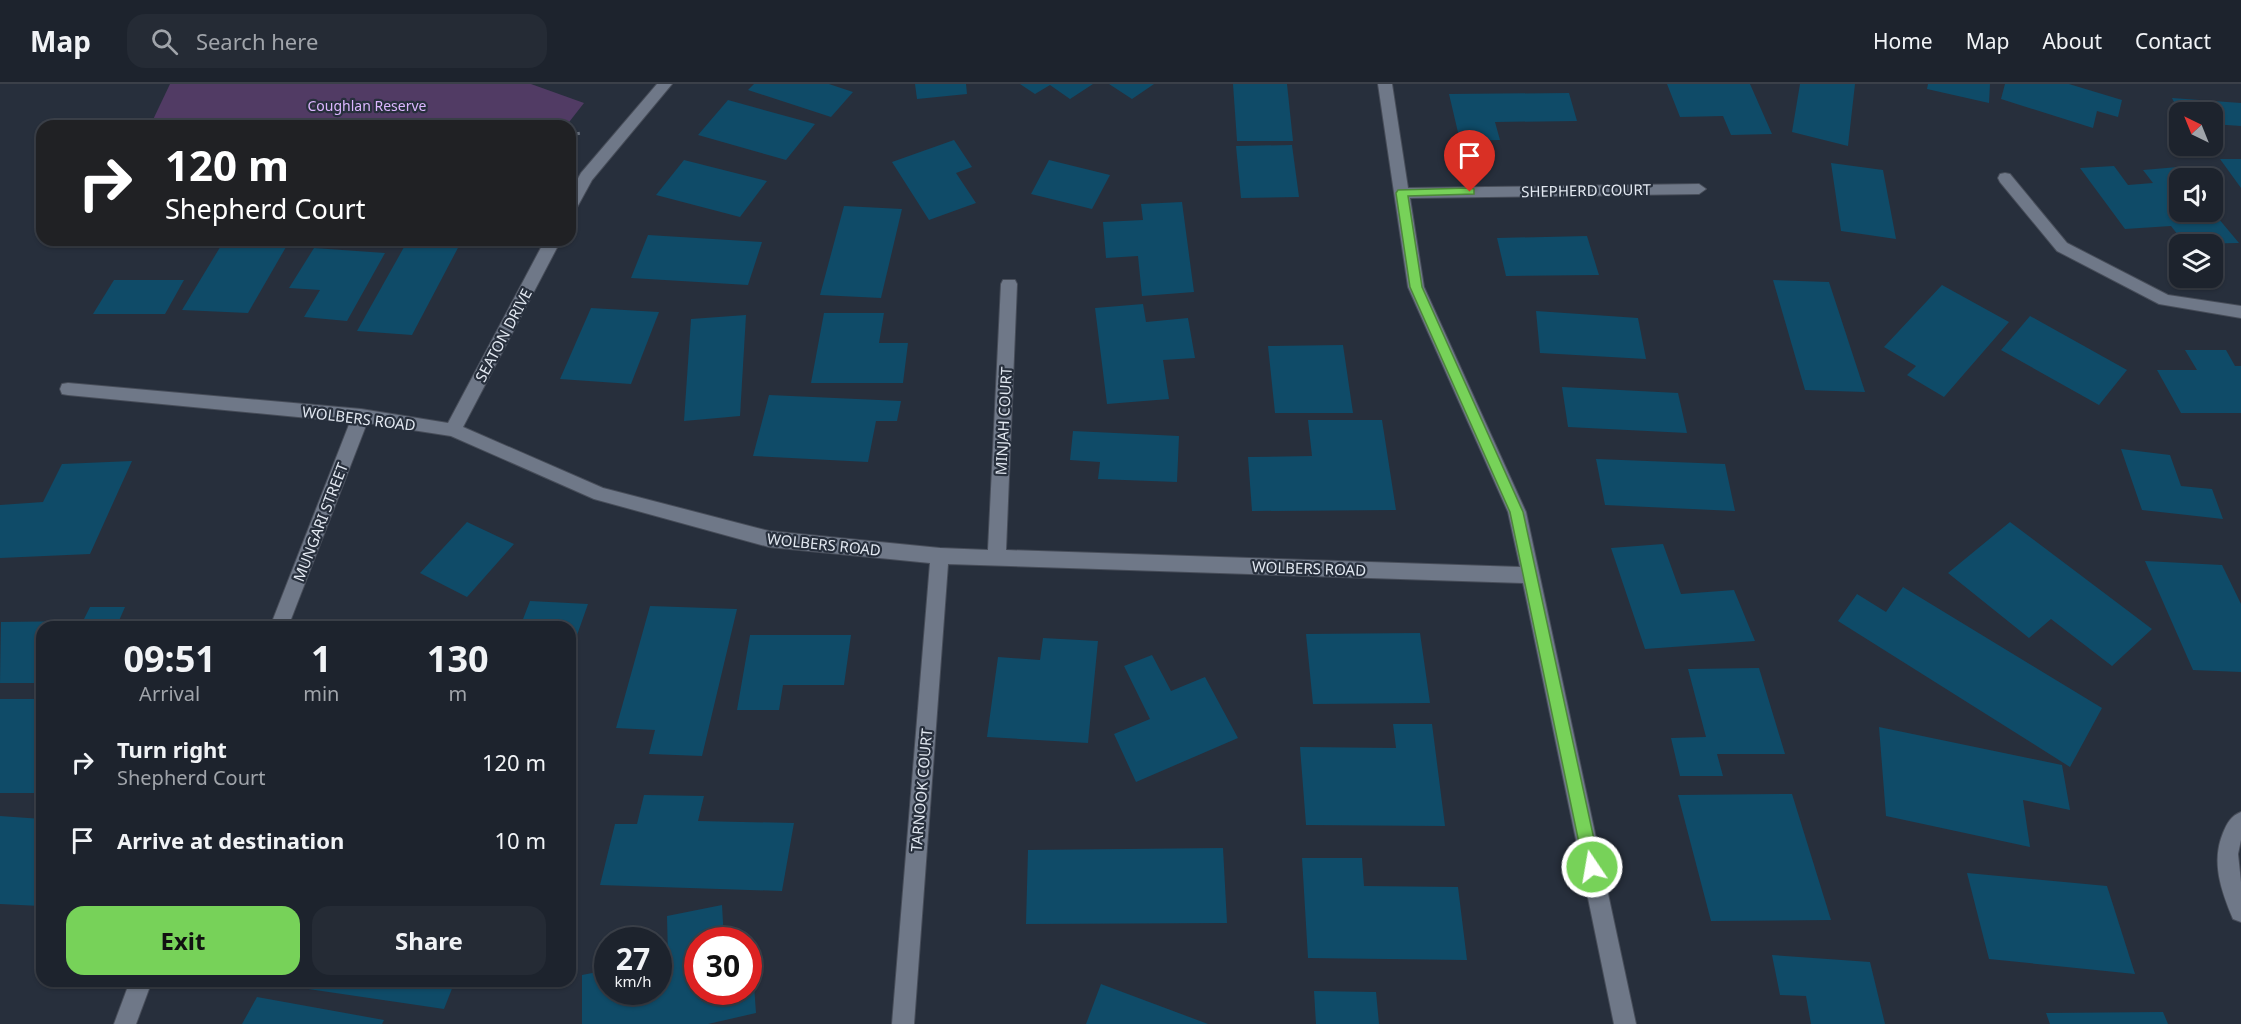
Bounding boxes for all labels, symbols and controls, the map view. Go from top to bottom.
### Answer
search box [127,14,547,68]
text: Map [30,22,91,60]
icon: search [148,25,181,58]
text: Search here [196,26,318,56]
text: Home [1873,27,1933,55]
text: Map [1966,27,2009,55]
text: About [2042,27,2102,55]
text: Contact [2135,27,2211,55]
park label: Coughlan Reserve [308,96,427,115]
north arrow [2169,102,2223,156]
map controls [2169,102,2223,288]
pin [1444,130,1495,192]
text: 120 m [165,136,289,193]
icon: arrive [1453,139,1486,172]
icon: right [66,144,144,222]
button: sound [2169,168,2223,222]
street label: SHEPHERD COURT [1521,179,1652,201]
text: Shepherd Court [165,190,365,227]
button: layers [2169,234,2223,288]
street label: SEATON DRIVE [470,285,536,385]
street label: MINJAH COURT [990,366,1016,476]
street label: WOLBERS ROAD [301,401,417,435]
street label: MUNGARI STREET [288,459,352,584]
street label: WOLBERS ROAD [766,528,882,560]
street label: WOLBERS ROAD [1252,556,1366,580]
text: 09:51 [123,634,216,683]
text: 1 [311,634,332,683]
text: 130 [427,634,489,683]
text: Arrival [139,680,200,707]
text: min [303,680,339,707]
text: m [448,680,467,707]
street label: TARNOOK COURT [906,727,936,853]
text: Turn right [117,734,227,764]
icon: right [66,746,99,779]
text: 120 m [482,747,546,777]
text: Shepherd Court [117,764,266,791]
icon: arrive [66,824,99,857]
text: Arrive at destination [117,825,344,855]
text: 10 m [495,825,546,855]
position arrow [1560,835,1624,899]
button: Exit [66,906,300,975]
button: Share [312,906,546,975]
speed limit sign: 30 [684,927,762,1005]
text: 27 [616,938,650,979]
text: km/h [615,971,651,991]

